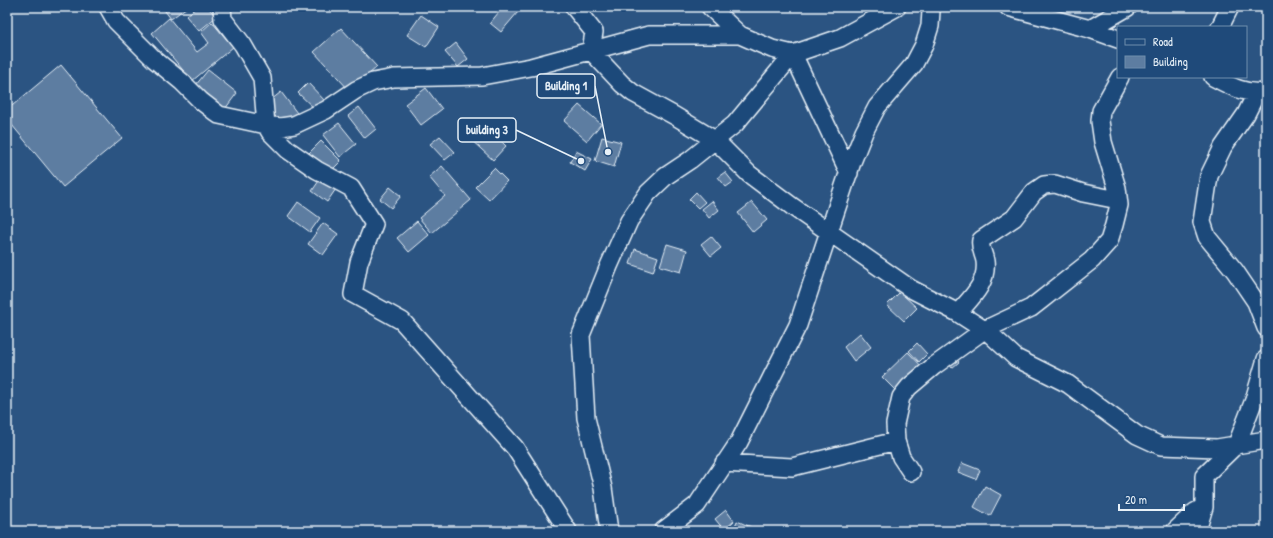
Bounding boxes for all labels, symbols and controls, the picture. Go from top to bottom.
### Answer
legend [1117,26,1247,78]
text: Road [1153,33,1173,50]
text: Building [1153,53,1188,70]
callout: Building 1 [537,74,595,98]
text: Building 1 [545,77,588,95]
callout: building 3 [458,118,516,142]
text: building 3 [466,121,509,139]
scale bar [1119,486,1184,512]
text: 20 m [1125,491,1147,508]

